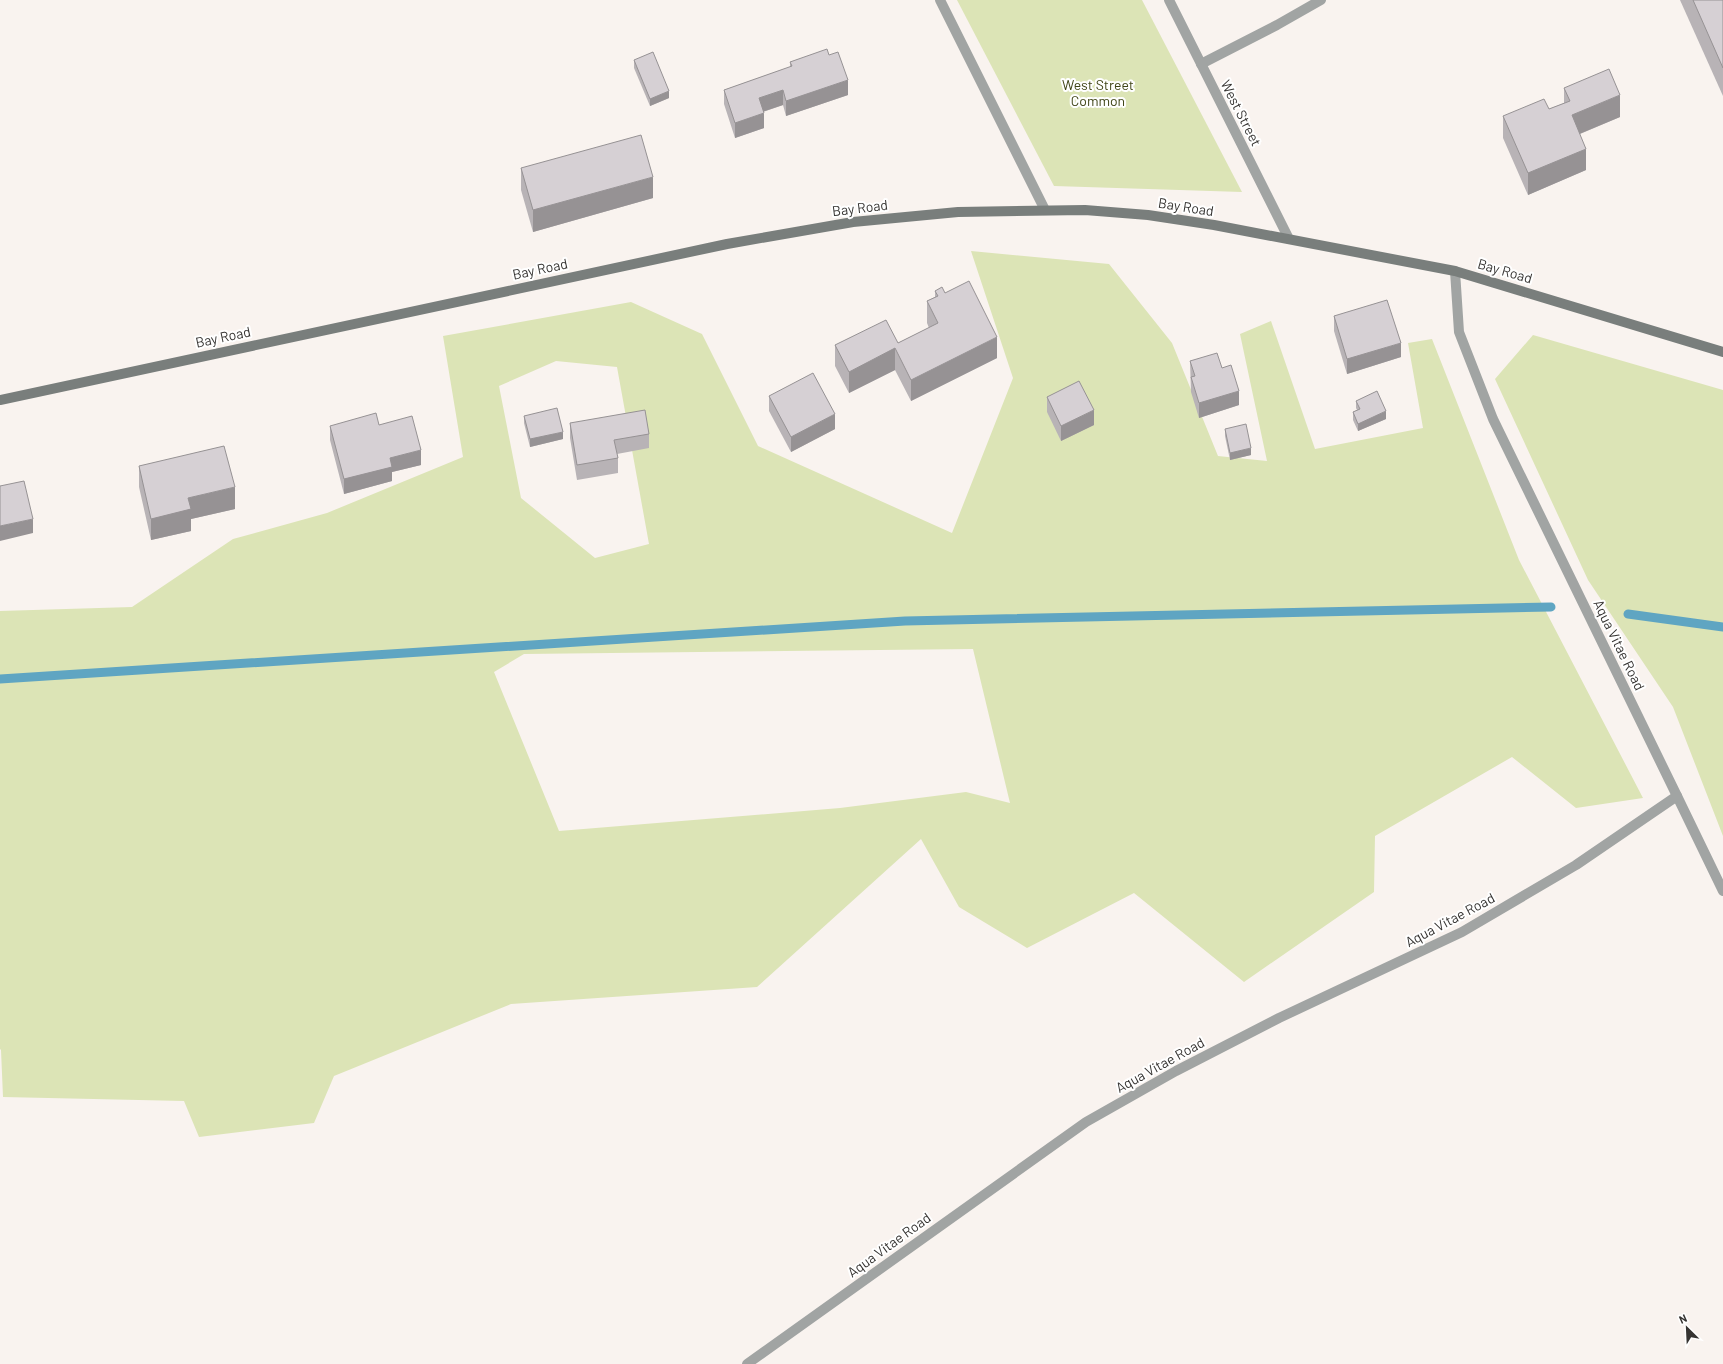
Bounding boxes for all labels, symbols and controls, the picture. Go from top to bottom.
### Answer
park label: West Street Common [1062,76,1134,109]
street label: West Street [1218,77,1265,149]
street label: Bay Road [1157,194,1215,219]
street label: Bay Road [831,196,889,219]
street label: Bay Road [511,254,569,283]
street label: Bay Road [1476,255,1534,286]
street label: Bay Road [194,322,252,351]
street label: Aqua Vitae Road [1590,597,1649,693]
street label: Aqua Vitae Road [1402,889,1497,950]
street label: Aqua Vitae Road [1112,1033,1207,1096]
street label: Aqua Vitae Road [844,1209,934,1280]
north arrow [1667,1308,1707,1348]
text: N [1677,1311,1689,1326]

